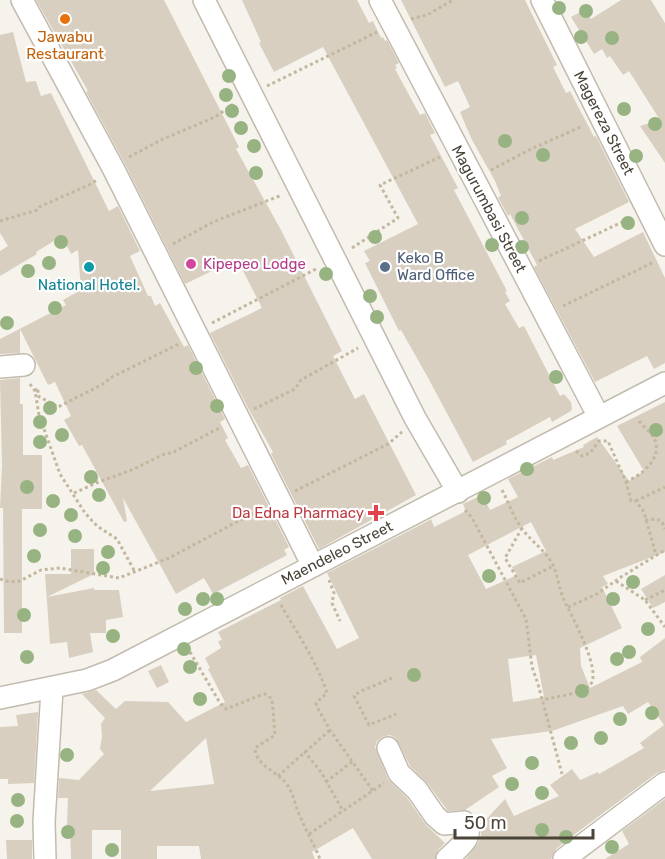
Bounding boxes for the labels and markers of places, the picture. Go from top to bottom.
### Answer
marker: Jawabu Restaurant [58,12,72,26]
place label: Jawabu Restaurant [26,28,104,63]
place label: Keko B Ward Office [397,249,475,284]
place label: Kipepeo Lodge [203,255,306,273]
marker: Kipepeo Lodge [184,257,198,271]
marker: National Hotel. [82,260,96,274]
marker: Keko B Ward Office [378,260,392,274]
place label: National Hotel. [38,276,140,294]
place label: Da Edna Pharmacy [232,504,364,522]
marker: Da Edna Pharmacy [369,506,383,520]

